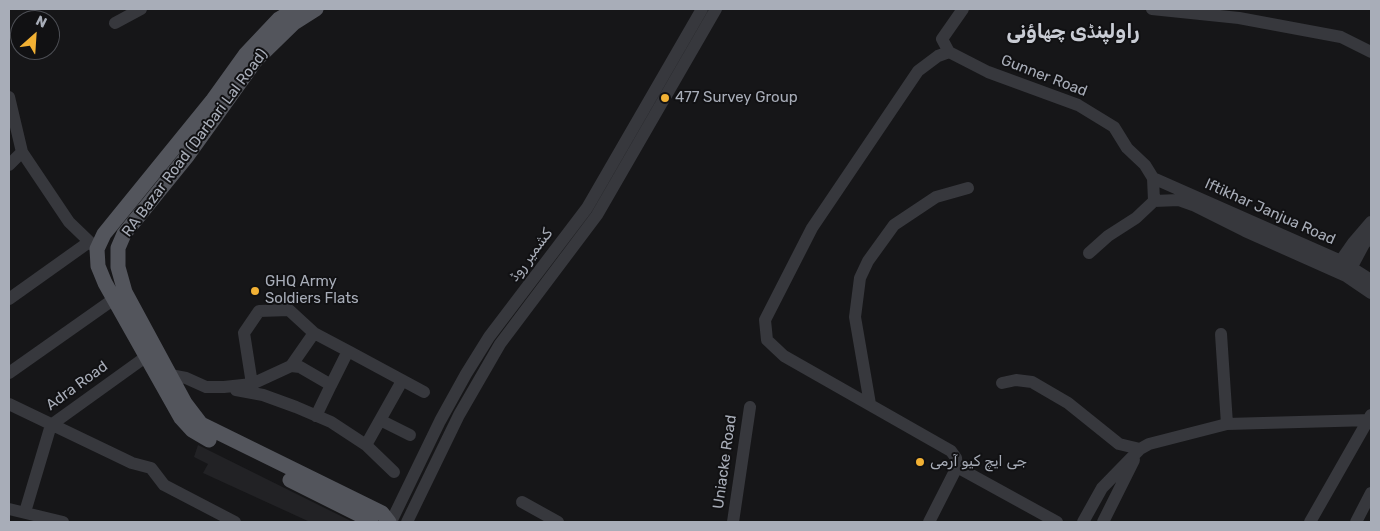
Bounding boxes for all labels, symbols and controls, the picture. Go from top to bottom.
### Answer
north arrow [10,10,60,60]
text: N [33,12,50,32]
district label: راولپنڈی چھاؤنی [1006,20,1140,44]
street label: RA Bazar Road (Darbari Lal Road) [118,45,272,241]
street label: Gunner Road [998,51,1090,101]
place label: 477 Survey Group [675,89,798,107]
marker: 477 Survey Group [659,92,671,104]
street label: Iftikhar Janjua Road [1202,175,1338,249]
street label: کشمیر روڈ [505,225,557,285]
place label: GHQ Army Soldiers Flats [265,273,359,308]
marker: GHQ Army Soldiers Flats [249,285,261,297]
street label: Adra Road [43,358,111,414]
street label: Uniacke Road [709,414,741,510]
place label: جی ایچ کیو آرمی [930,453,1027,471]
marker: جی ایچ کیو آرمی [914,456,926,468]

